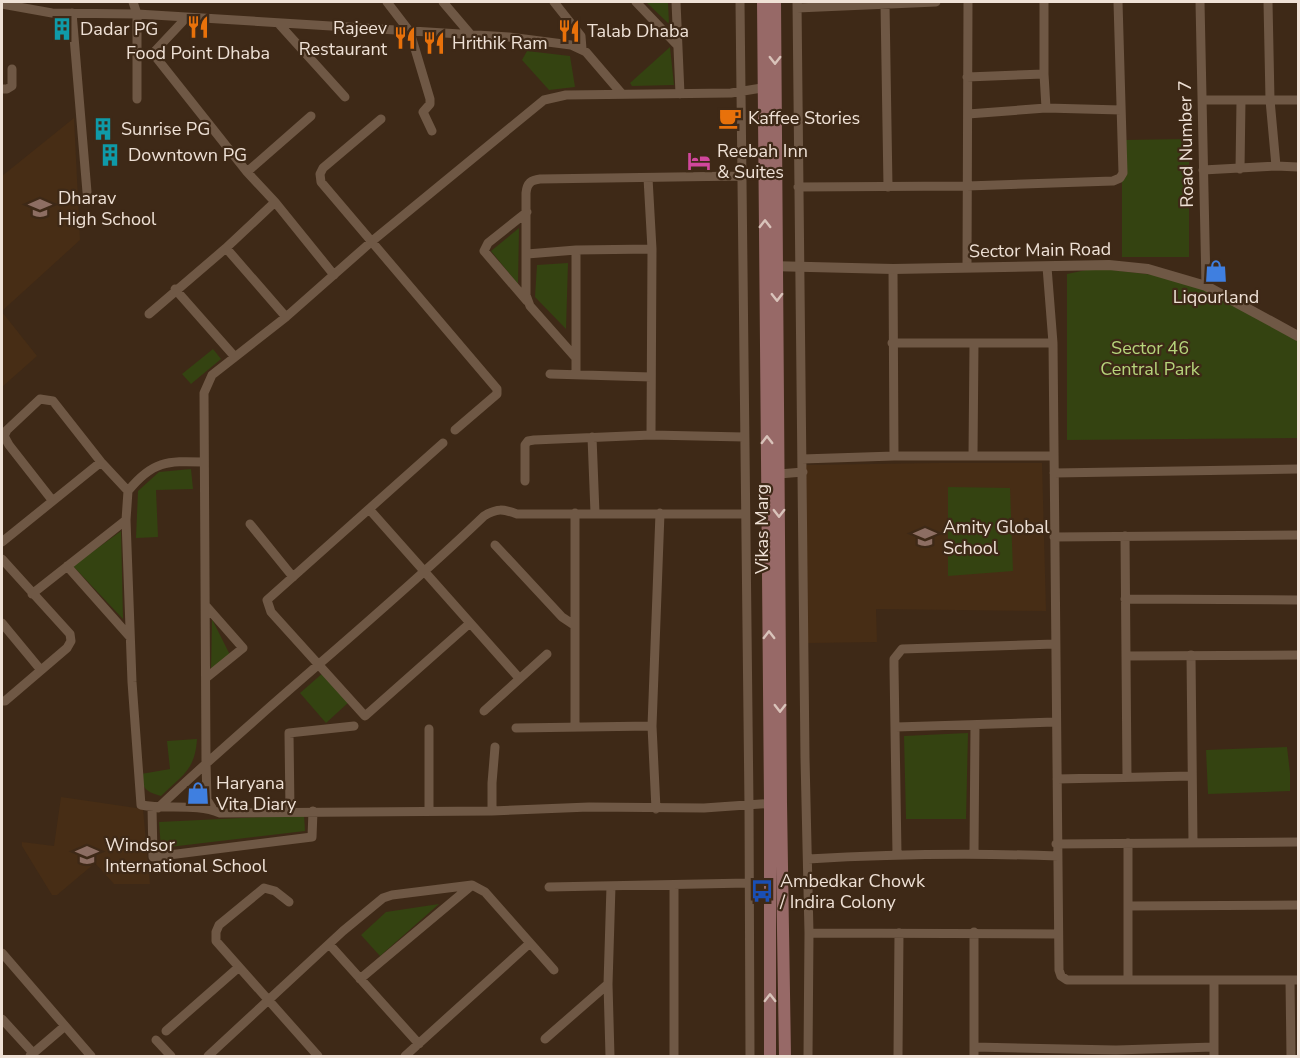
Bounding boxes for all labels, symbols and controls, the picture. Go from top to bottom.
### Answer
restaurant icon: Food Point Dhaba [185,14,211,40]
building icon: Dadar PG [49,16,75,42]
place label: Rajeev Restaurant [299,16,388,61]
place label: Dadar PG [80,17,158,41]
restaurant icon: Talab Dhaba [556,18,582,44]
place label: Talab Dhaba [587,19,689,43]
restaurant icon: Rajeev Restaurant [392,25,418,51]
restaurant icon: Hrithik Ram [421,30,447,56]
place label: Hrithik Ram [452,31,548,55]
place label: Food Point Dhaba [126,41,270,65]
one-way arrow [769,55,781,64]
street label: Road Number 7 [1173,80,1199,208]
cafe icon: Kaffee Stories [717,105,743,131]
place label: Kaffee Stories [748,106,860,130]
building icon: Sunrise PG [90,116,116,142]
place label: Sunrise PG [121,117,210,141]
place label: Reebah Inn & Suites [717,139,808,184]
building icon: Downtown PG [97,142,123,168]
place label: Downtown PG [128,143,247,167]
hotel icon: Reebah Inn & Suites [686,148,712,174]
place label: Dharav High School [58,186,157,231]
school or university icon: Dharav High School [27,195,53,221]
one-way arrow [759,220,772,229]
street label: Sector Main Road [969,237,1111,263]
shop icon: Liqourland [1203,258,1229,284]
place label: Liqourland [1173,285,1259,309]
one-way arrow [771,292,783,301]
park label: Sector 46 Central Park [1100,336,1201,381]
one-way arrow [761,436,773,445]
street label: Vikas Marg [750,484,774,575]
one-way arrow [773,508,786,517]
place label: Amity Global School [943,515,1050,560]
school or university icon: Amity Global School [912,524,938,550]
one-way arrow [763,631,775,640]
one-way arrow [774,703,786,712]
place label: Haryana Vita Diary [215,771,297,816]
shop icon: Haryana Vita Diary [185,780,211,806]
place label: Windsor International School [105,833,268,878]
school or university icon: Windsor International School [74,842,100,868]
place label: Ambedkar Chowk / Indira Colony [779,869,926,914]
bus stop icon: Ambedkar Chowk / Indira Colony [749,878,775,904]
one-way arrow [764,994,776,1003]

